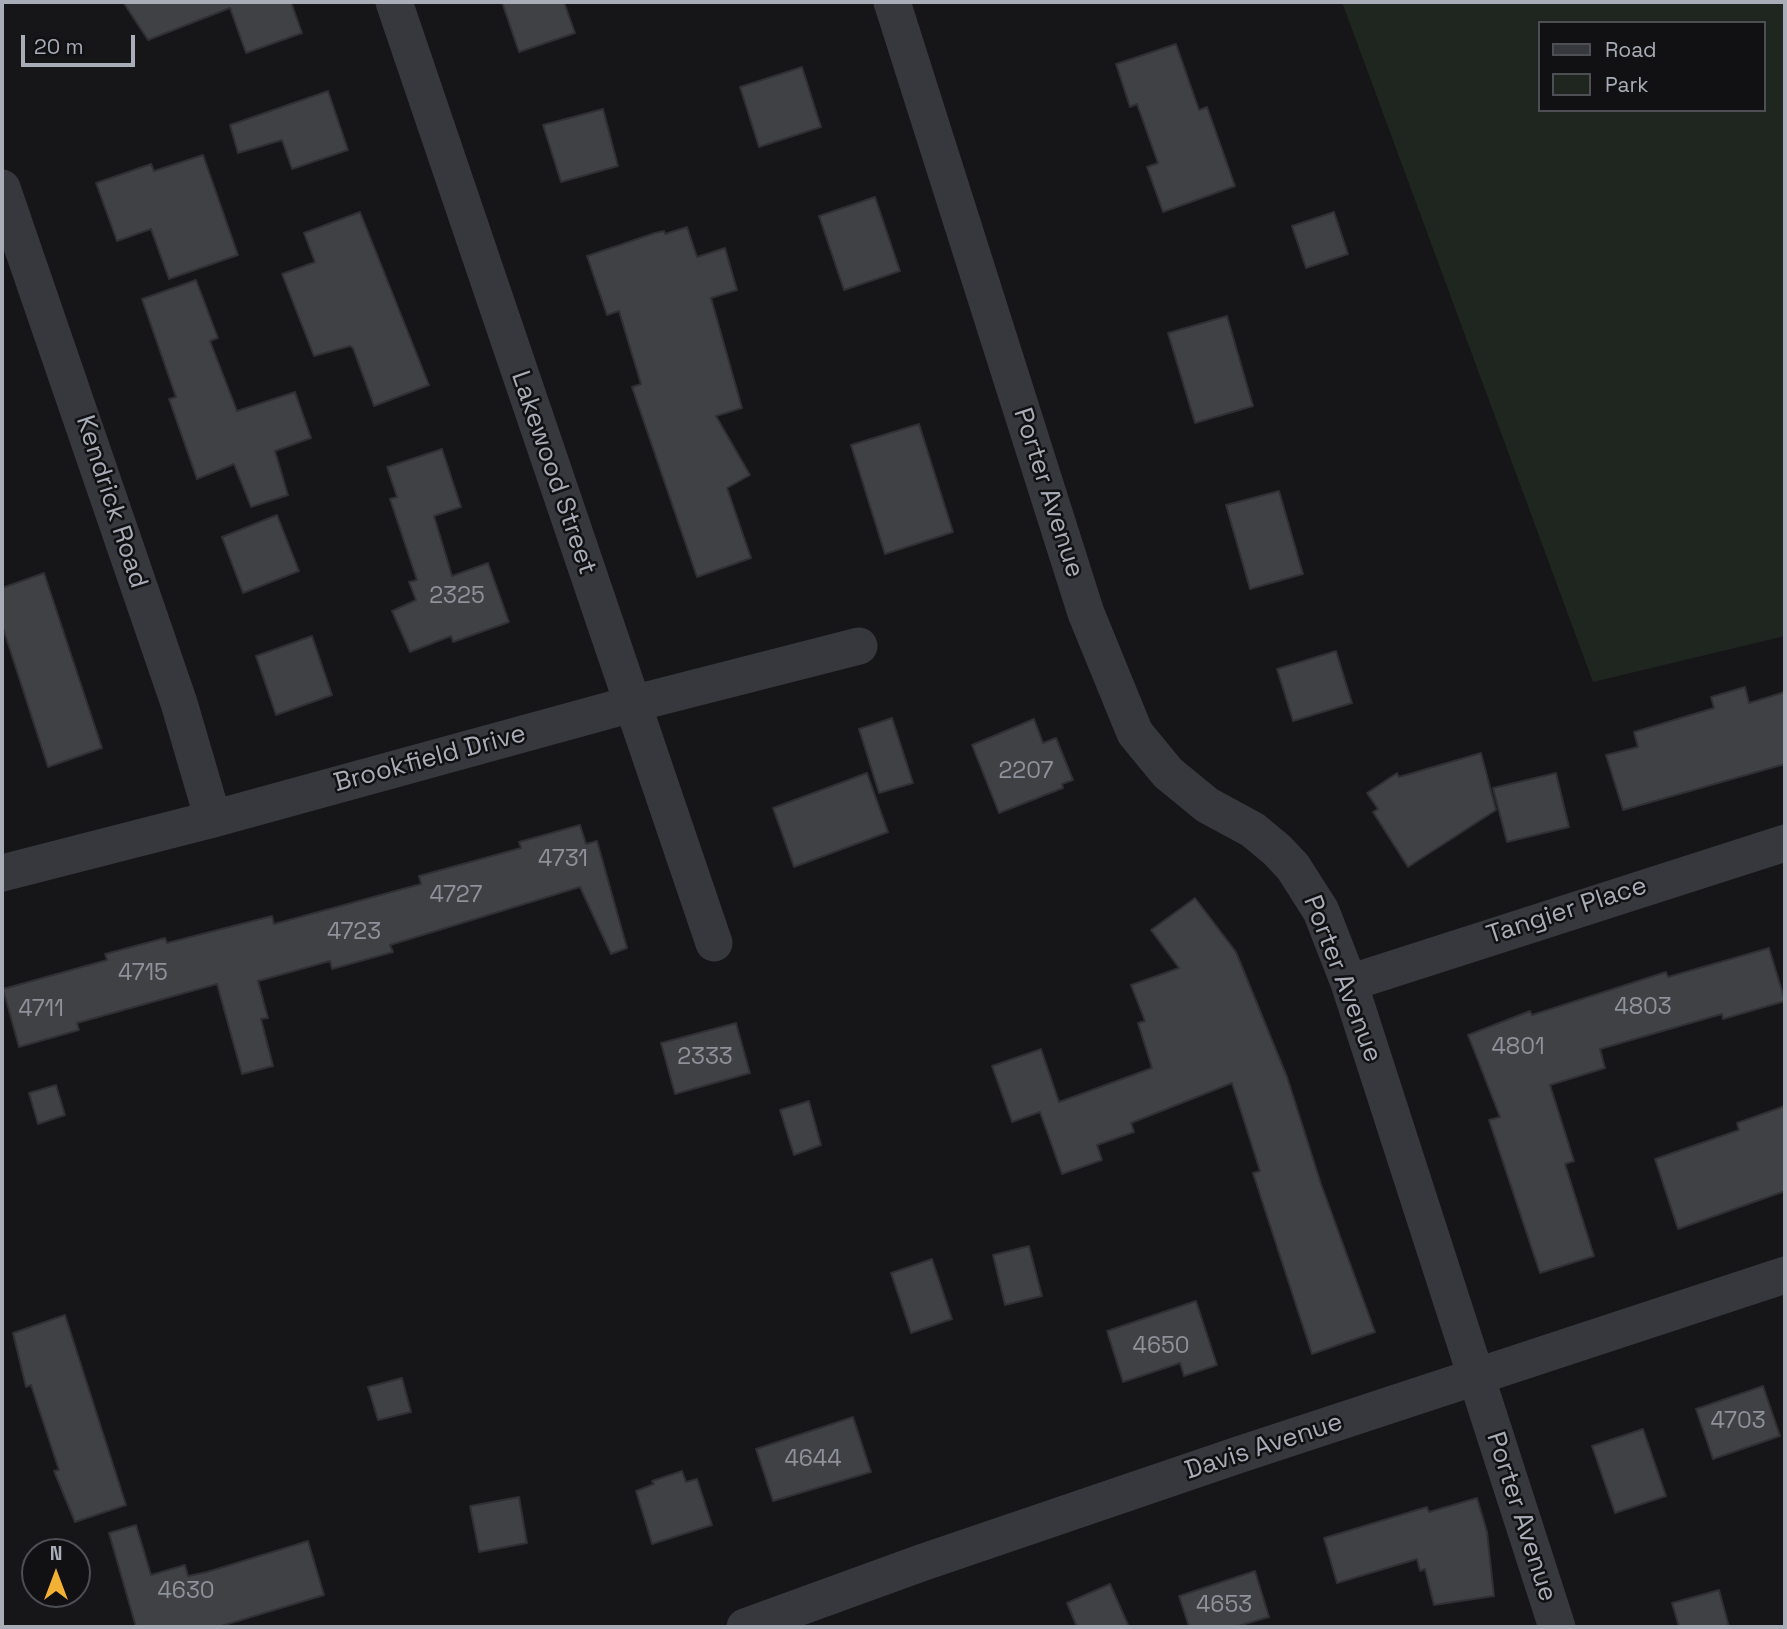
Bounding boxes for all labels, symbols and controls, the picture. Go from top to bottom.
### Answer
scale bar [24,21,138,65]
legend [1538,21,1766,112]
text: 20 m [34,33,84,60]
text: Road [1605,36,1657,63]
text: Park [1605,71,1649,98]
street label: Lakewood Street [504,367,602,579]
street label: Porter Avenue [1006,404,1090,582]
street label: Kendrick Road [68,412,154,592]
house number: 2325 [429,583,485,611]
street label: Brookfield Drive [331,718,529,800]
house number: 2207 [998,758,1054,786]
house number: 4731 [538,846,588,874]
street label: Tangier Place [1483,870,1651,952]
house number: 4727 [429,882,483,910]
street label: Porter Avenue [1296,891,1388,1067]
house number: 4723 [327,919,381,947]
house number: 4715 [118,960,168,988]
house number: 4803 [1614,994,1672,1022]
house number: 4711 [18,996,64,1024]
house number: 4801 [1491,1034,1545,1062]
house number: 2333 [677,1044,733,1072]
house number: 4650 [1133,1333,1189,1361]
street label: Davis Avenue [1181,1407,1347,1487]
house number: 4703 [1710,1408,1766,1436]
street label: Porter Avenue [1479,1428,1563,1606]
house number: 4644 [784,1446,842,1474]
north arrow [21,1538,91,1608]
text: N [50,1541,62,1566]
house number: 4630 [157,1578,215,1606]
house number: 4653 [1196,1592,1252,1620]

